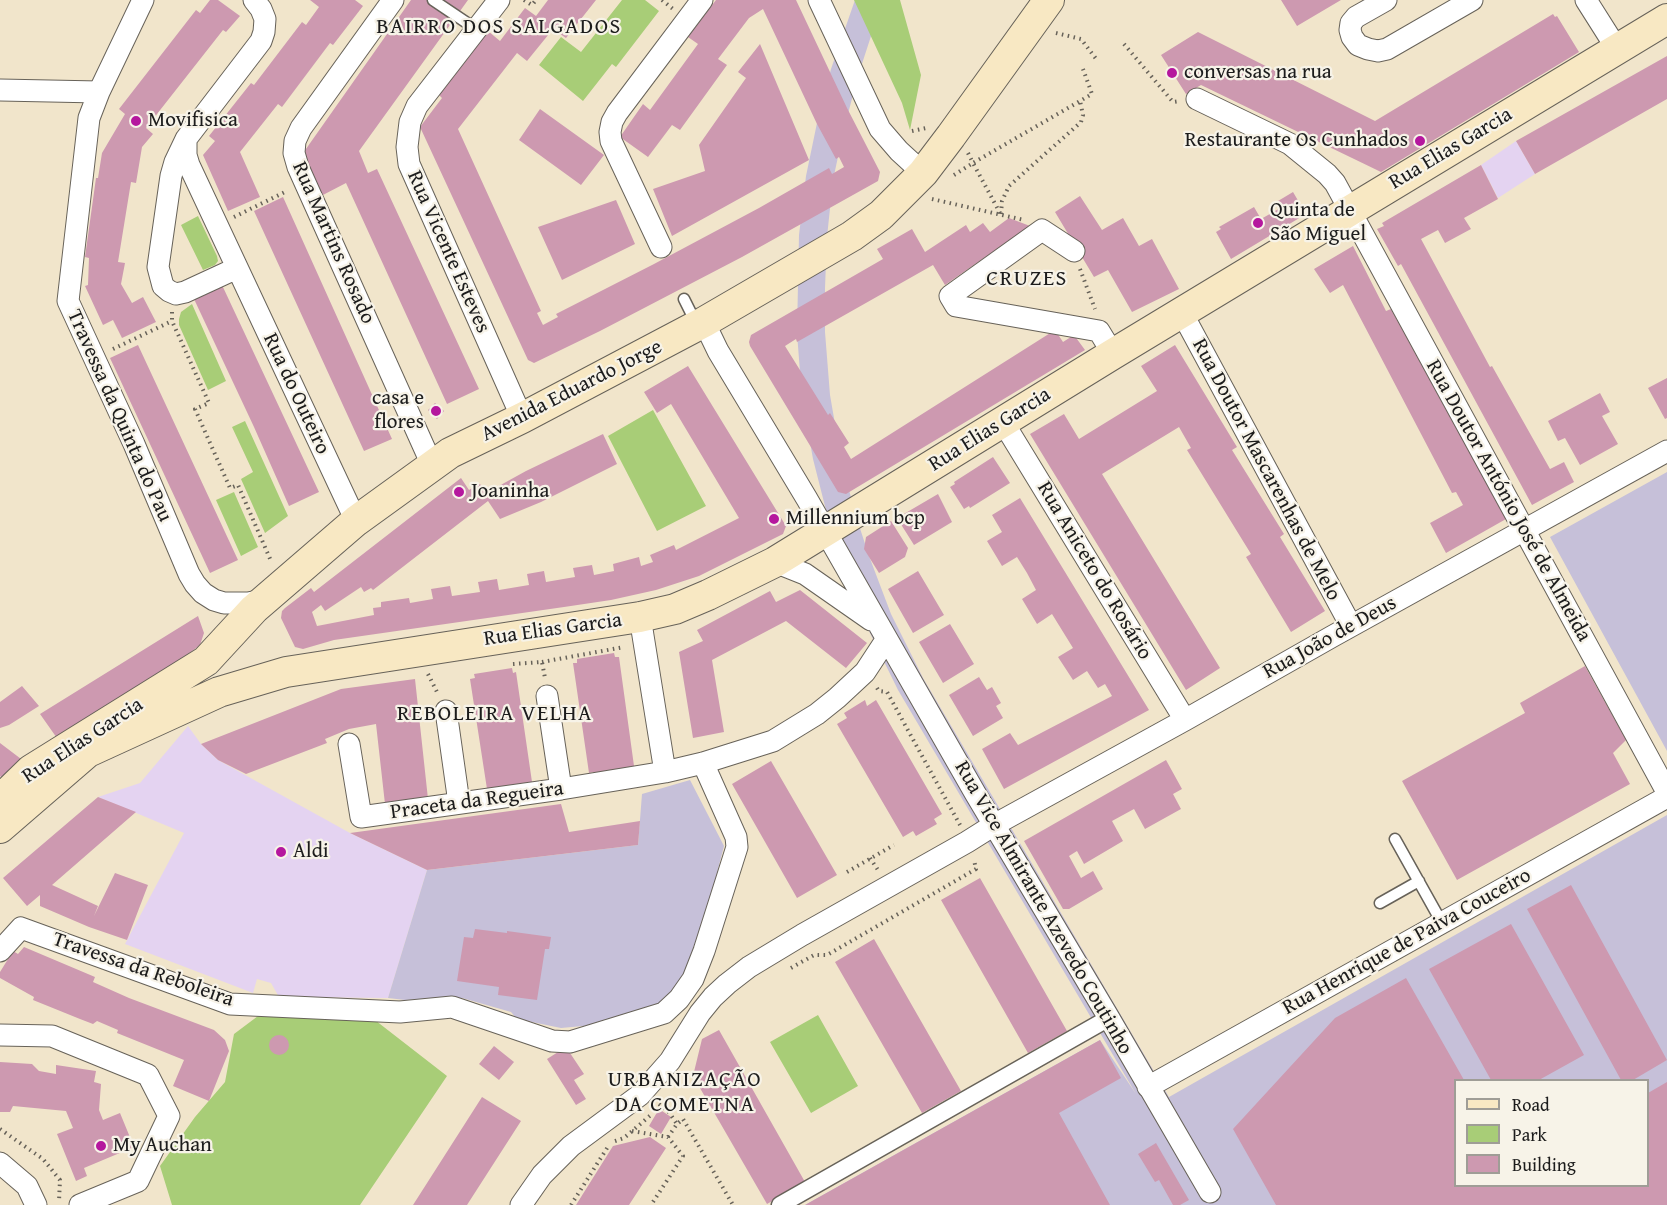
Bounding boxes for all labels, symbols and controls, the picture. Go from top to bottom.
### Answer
district label: BAIRRO DOS SALGADOS [376,14,622,40]
place label: conversas na rua [1184,60,1332,86]
marker: conversas na rua [1165,66,1179,80]
street label: Rua Elias Garcia [1385,102,1517,196]
place label: Movifisica [148,108,238,134]
marker: Movifisica [129,114,143,128]
place label: Restaurante Os Cunhados [1185,128,1408,154]
marker: Restaurante Os Cunhados [1413,134,1427,148]
street label: Rua Martins Rosado [286,158,380,328]
street label: Rua Vicente Esteves [401,167,495,337]
place label: Quinta de São Miguel [1270,198,1366,248]
marker: Quinta de São Miguel [1251,216,1265,230]
district label: CRUZES [986,266,1068,292]
street label: Travessa da Quinta do Pau [61,306,177,526]
street label: Rua do Outeiro [257,329,335,459]
street label: Avenida Eduardo Jorge [477,335,667,447]
street label: Rua Doutor Mascarenhas de Melo [1186,335,1346,605]
street label: Rua Doutor António José de Almeida [1420,356,1596,646]
street label: Rua Elias Garcia [924,382,1056,478]
place label: casa e flores [372,386,424,436]
marker: casa e flores [429,404,443,418]
street label: Rua Aniceto do Rosário [1031,477,1157,665]
place label: Joaninha [471,479,549,505]
marker: Joaninha [452,485,466,499]
place label: Millennium bcp [786,506,925,532]
marker: Millennium bcp [767,512,781,526]
street label: Rua João de Deus [1259,591,1401,685]
street label: Rua Elias Garcia [482,608,624,652]
street label: Rua Elias Garcia [18,693,148,789]
district label: REBOLEIRA VELHA [397,701,593,727]
street label: Rua Vice Almirante Azevedo Coutinho [948,757,1138,1059]
street label: Praceta da Regueira [389,776,565,826]
place label: Aldi [293,839,329,865]
marker: Aldi [274,845,288,859]
street label: Rua Henrique de Paiva Couceiro [1278,863,1536,1021]
street label: Travessa da Reboleira [49,927,237,1013]
district label: URBANIZAÇÃO DA COMETNA [608,1067,762,1118]
legend [1454,1079,1649,1187]
text: Road [1512,1091,1550,1118]
text: Park [1512,1121,1547,1148]
place label: My Auchan [113,1133,212,1159]
marker: My Auchan [94,1139,108,1153]
text: Building [1512,1151,1576,1178]

